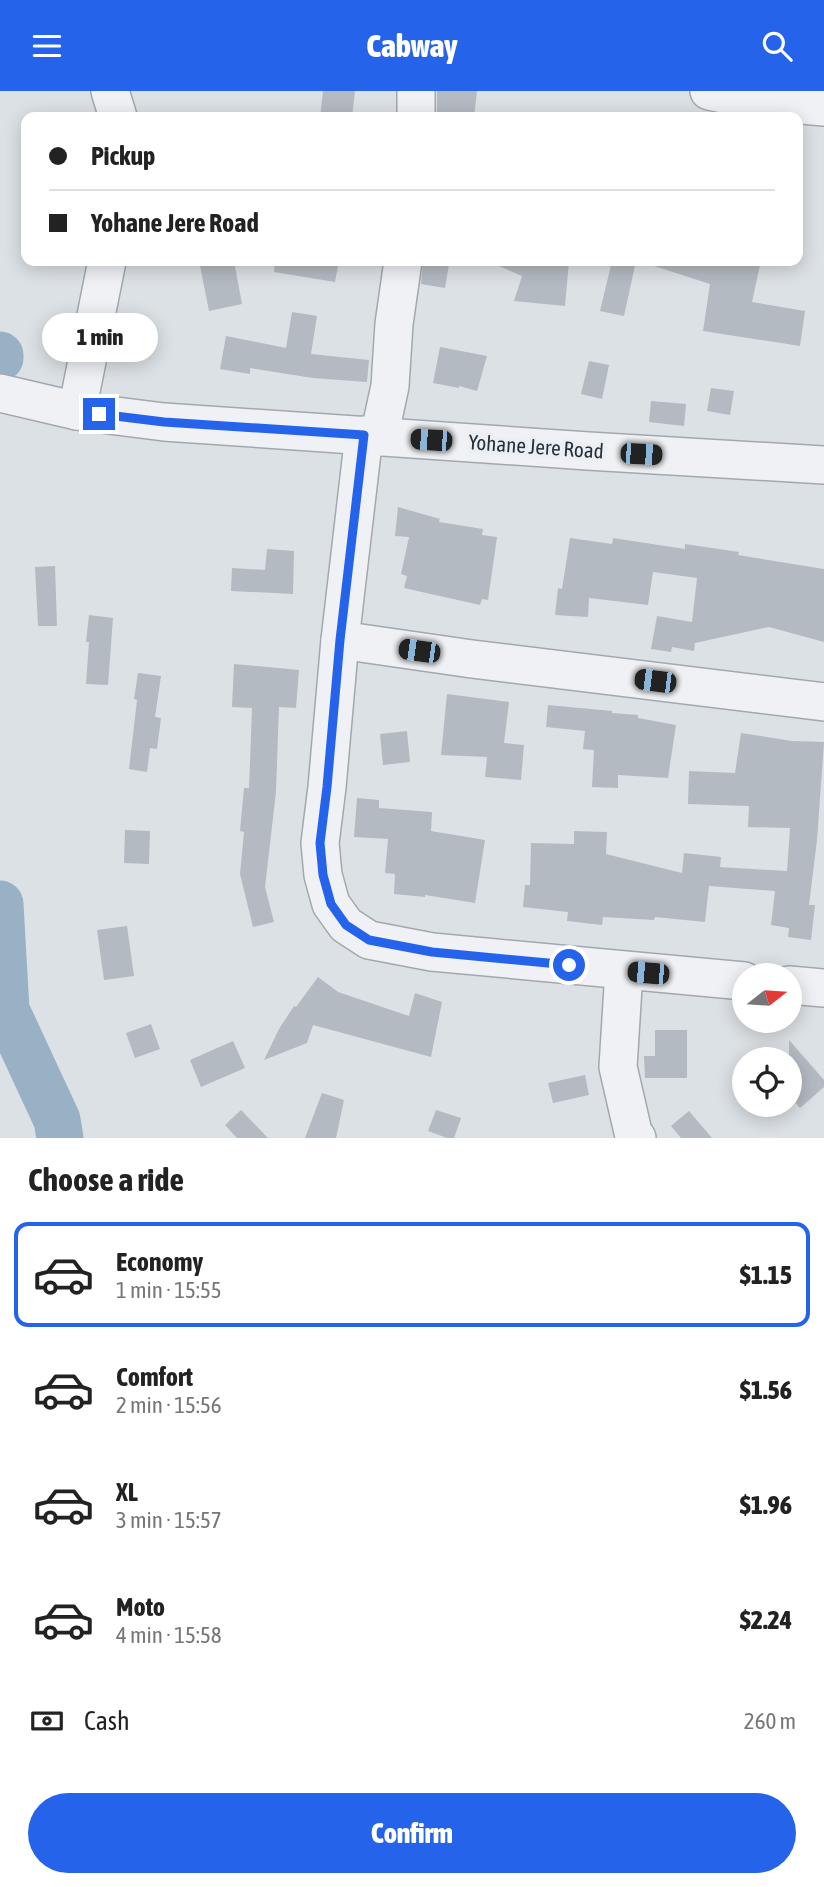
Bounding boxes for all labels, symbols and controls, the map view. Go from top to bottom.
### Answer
icon: menu [28,27,66,65]
text: Cabway [367,27,457,64]
icon: search [758,27,796,65]
text: Pickup [91,141,155,171]
text: Yohane Jere Road [91,208,259,238]
callout: 1 min [41,313,157,361]
text: 1 min [77,324,123,350]
route end [83,398,115,430]
car [410,428,453,452]
street label: Yohane Jere Road [468,429,604,463]
car [620,442,663,466]
car [397,638,442,664]
car [633,668,678,694]
route start [553,949,585,981]
car [627,961,670,985]
north arrow [732,963,802,1033]
map controls [732,963,802,1117]
button: locate [732,1047,802,1117]
text: Choose a ride [28,1161,184,1198]
icon: car [32,1243,95,1306]
text: Economy [116,1247,203,1277]
text: $1.15 [740,1260,792,1290]
text: 1 min · 15:55 [116,1277,222,1303]
icon: car [32,1358,95,1421]
text: Comfort [116,1362,193,1392]
text: $1.56 [740,1375,792,1405]
text: 2 min · 15:56 [116,1392,222,1418]
icon: car [32,1473,95,1536]
text: XL [116,1477,138,1507]
text: $1.96 [740,1490,792,1520]
text: 3 min · 15:57 [116,1507,222,1533]
icon: car [32,1588,95,1651]
text: Moto [116,1592,165,1622]
text: $2.24 [740,1605,792,1635]
text: 4 min · 15:58 [116,1622,222,1648]
icon: cash [28,1702,66,1740]
text: Cash [84,1706,130,1736]
text: 260 m [744,1708,796,1734]
button: Confirm [28,1793,796,1873]

